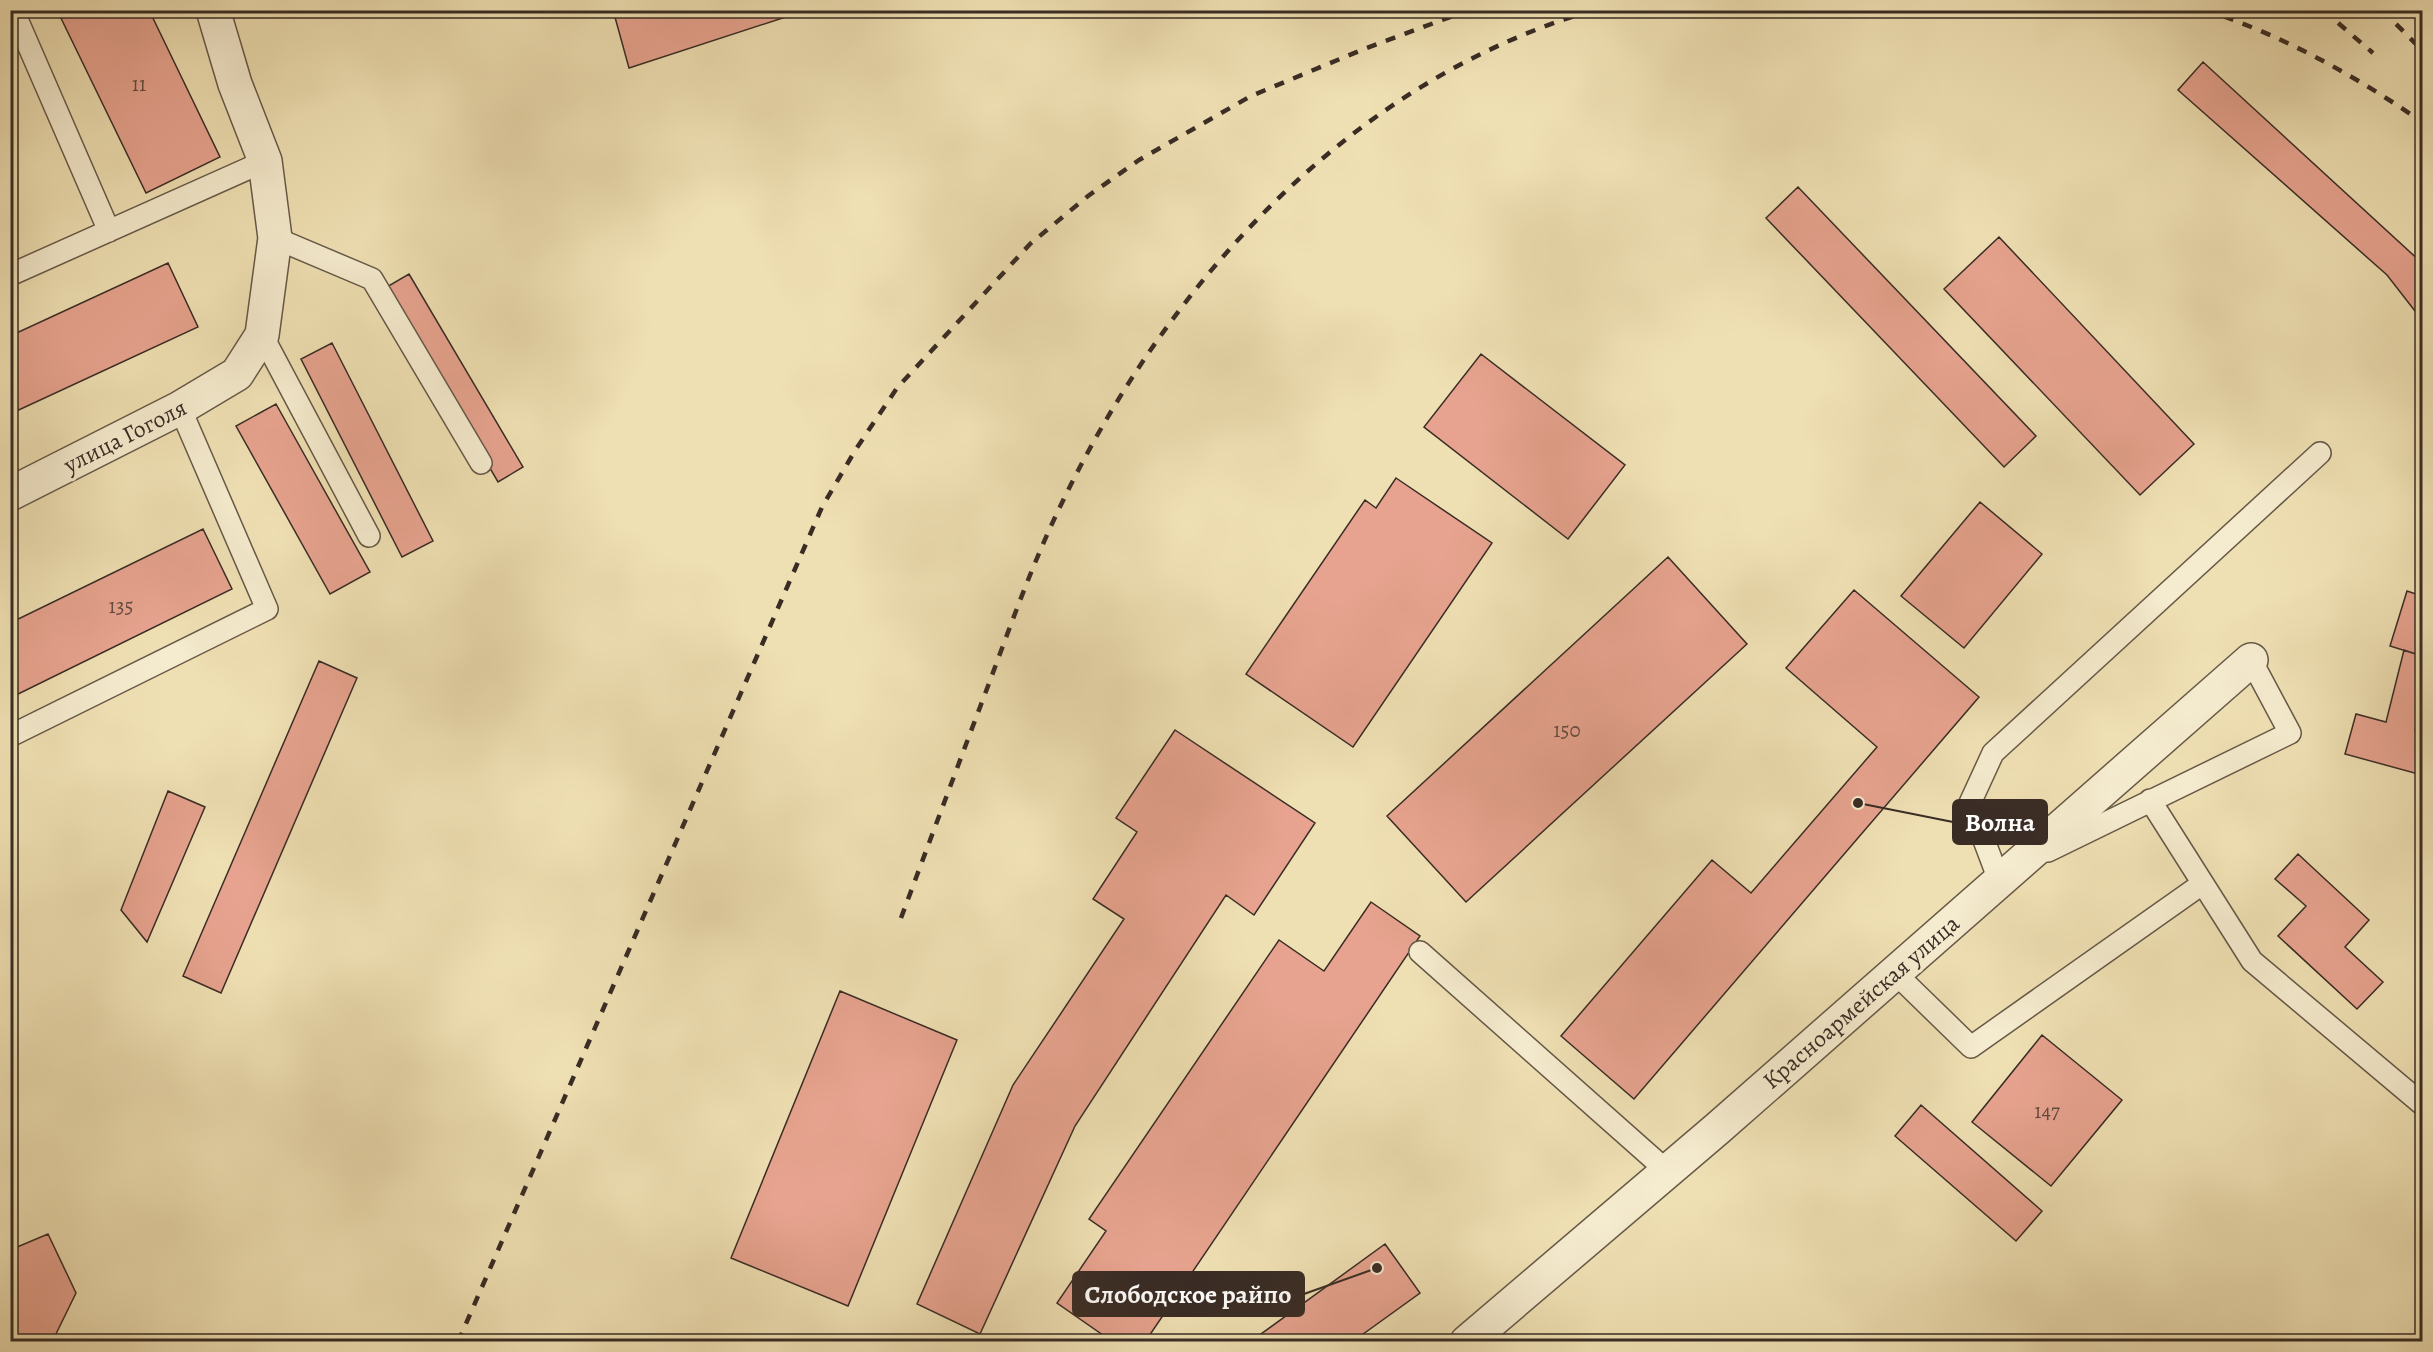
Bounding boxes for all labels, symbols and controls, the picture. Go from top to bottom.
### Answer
house number: 11 [132,70,146,98]
street label: улица Гоголя [57,391,192,481]
house number: 135 [109,592,133,620]
house number: 150 [1553,716,1581,744]
callout: Волна [1953,800,2047,844]
text: Волна [1965,805,2036,840]
street label: Красноармейская улица [1756,908,1966,1096]
house number: 147 [2034,1097,2060,1125]
callout: Слободское райпо [1073,1272,1304,1316]
text: Слободское райпо [1085,1277,1291,1312]

